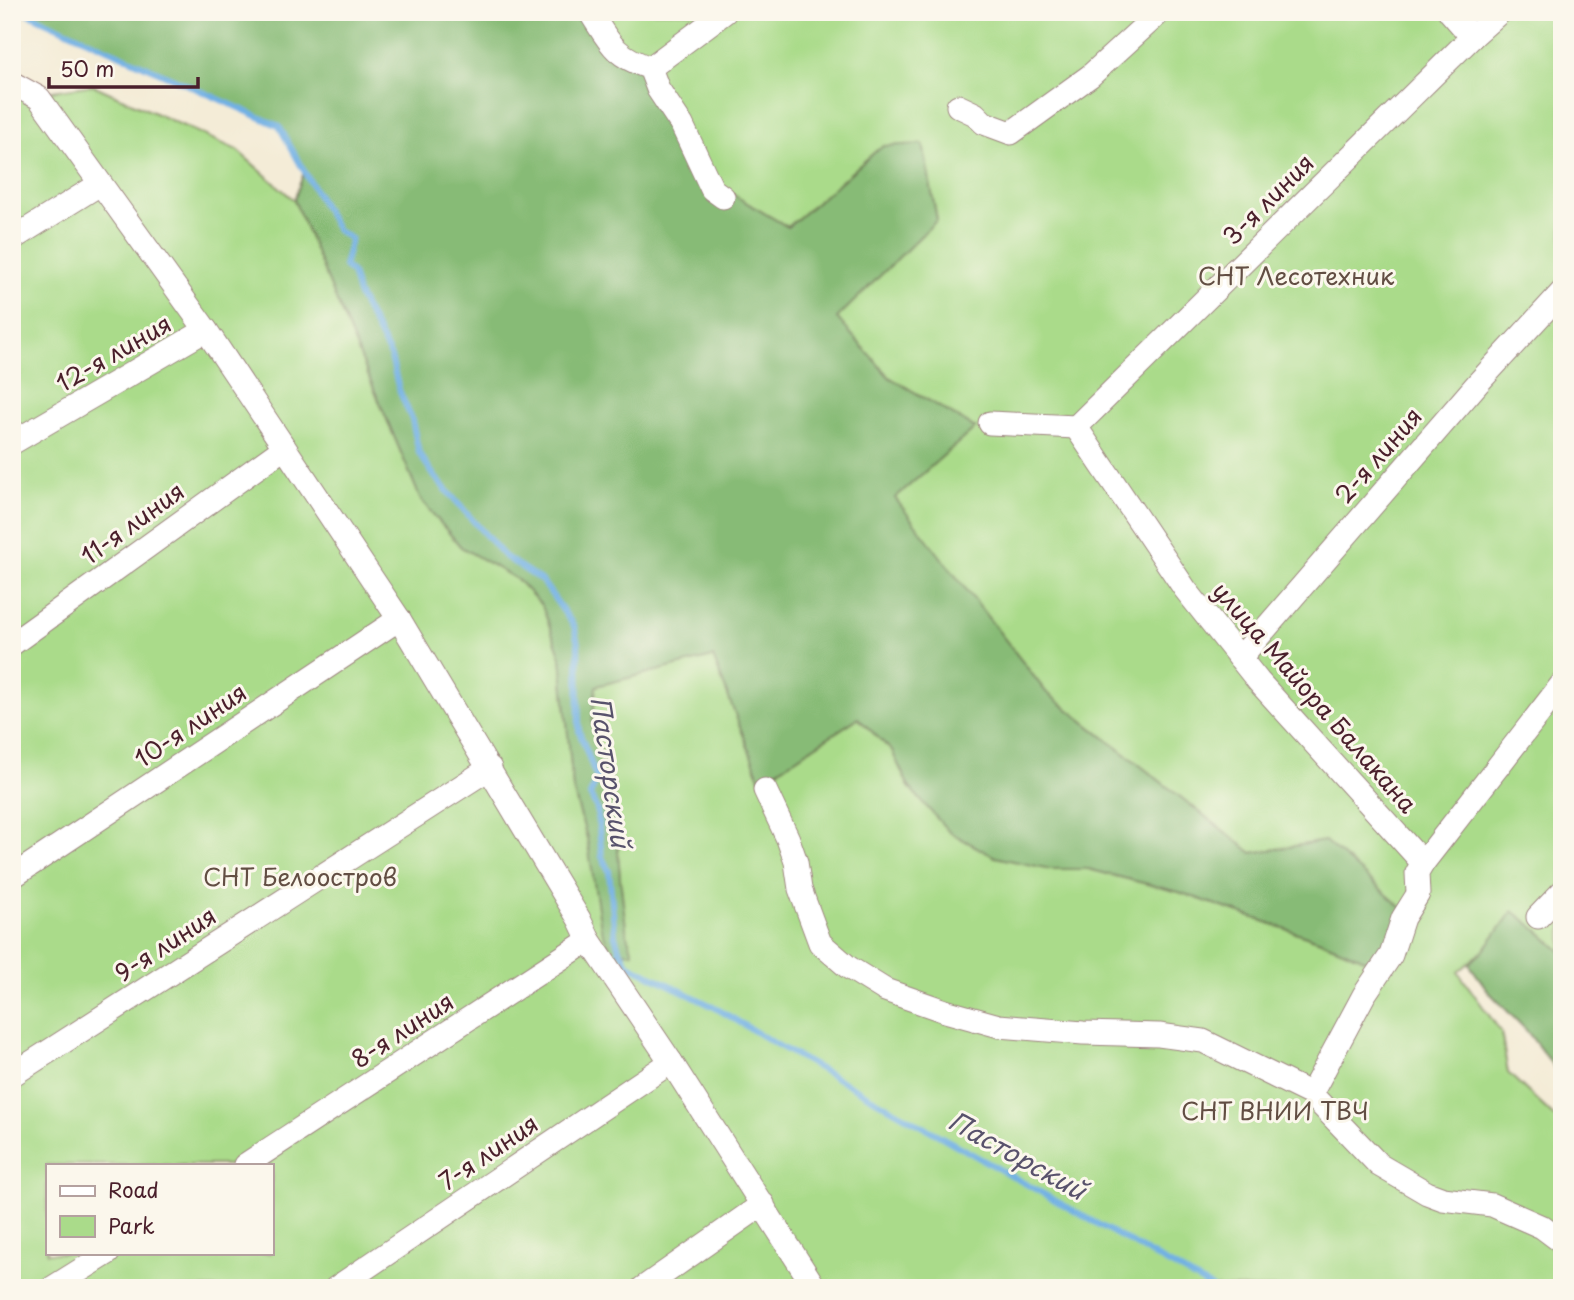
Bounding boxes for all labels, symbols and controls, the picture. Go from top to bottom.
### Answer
scale bar [49,46,198,90]
text: 50 m [60,52,114,84]
street label: 3-я линия [1214,145,1321,252]
park label: СНТ Лесотехник [1198,257,1395,293]
street label: 12-я линия [49,305,177,400]
street label: 2-я линия [1325,399,1430,511]
street label: 11-я линия [72,472,191,572]
street label: улица Майора Балакана [1205,573,1426,820]
street label: 10-я линия [126,673,253,775]
water label: Пасторский [582,694,642,853]
park label: СНТ Белоостров [203,858,397,894]
street label: 9-я линия [107,897,223,990]
street label: 8-я линия [344,983,460,1076]
park label: СНТ ВНИИ ТВЧ [1181,1092,1369,1128]
water label: Пасторский [942,1101,1097,1210]
street label: 7-я линия [431,1105,545,1198]
legend [46,1164,273,1254]
text: Road [108,1173,159,1205]
text: Park [108,1209,155,1241]

